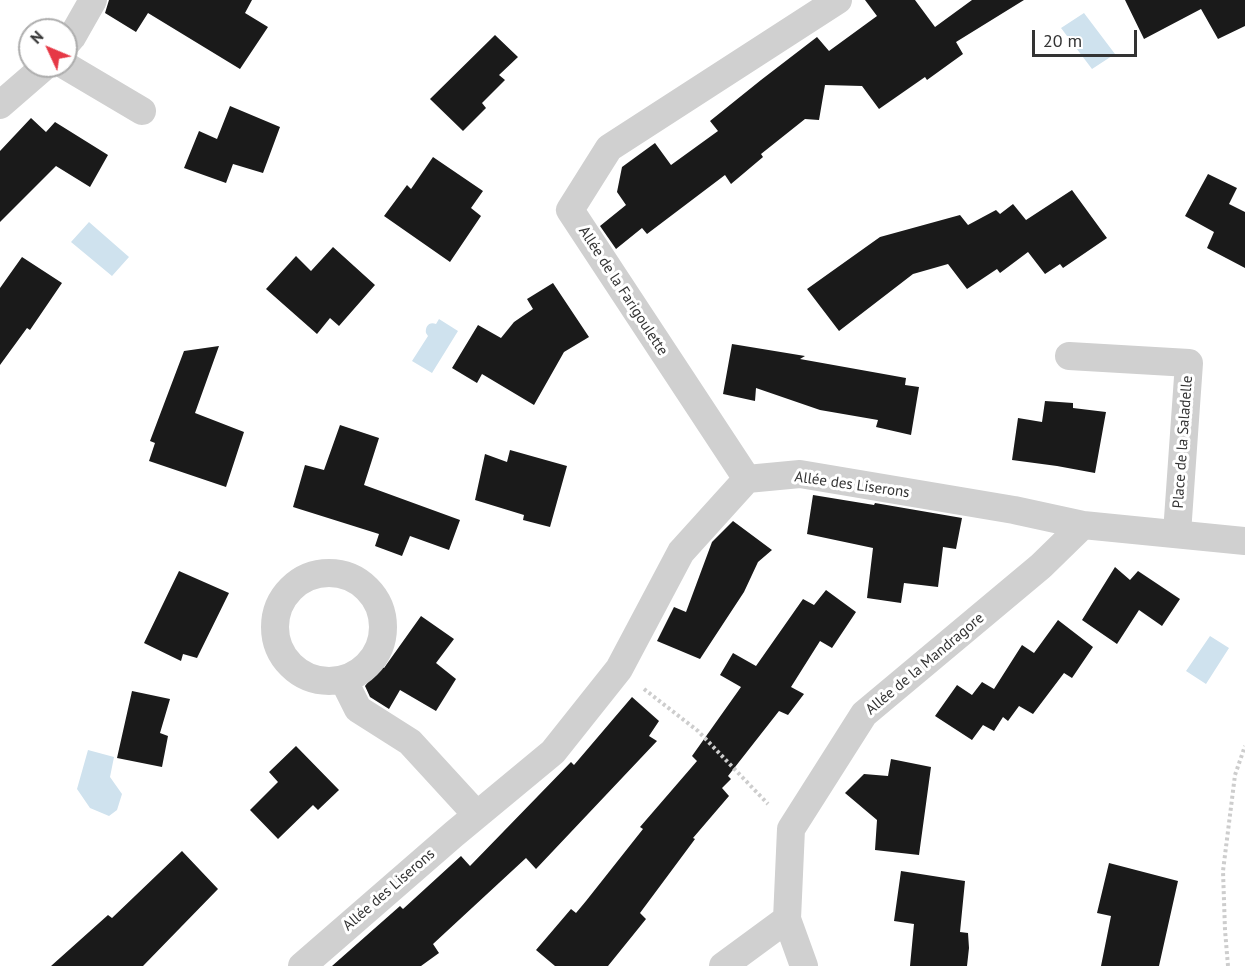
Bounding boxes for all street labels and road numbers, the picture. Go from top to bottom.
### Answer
street label: Allée de la Farigoulette [575,223,671,359]
street label: Place de la Saladelle [1169,375,1197,509]
street label: Allée des Liserons [793,468,911,502]
street label: Allée de la Mandragore [862,609,988,719]
street label: Allée des Liserons [339,845,439,935]

